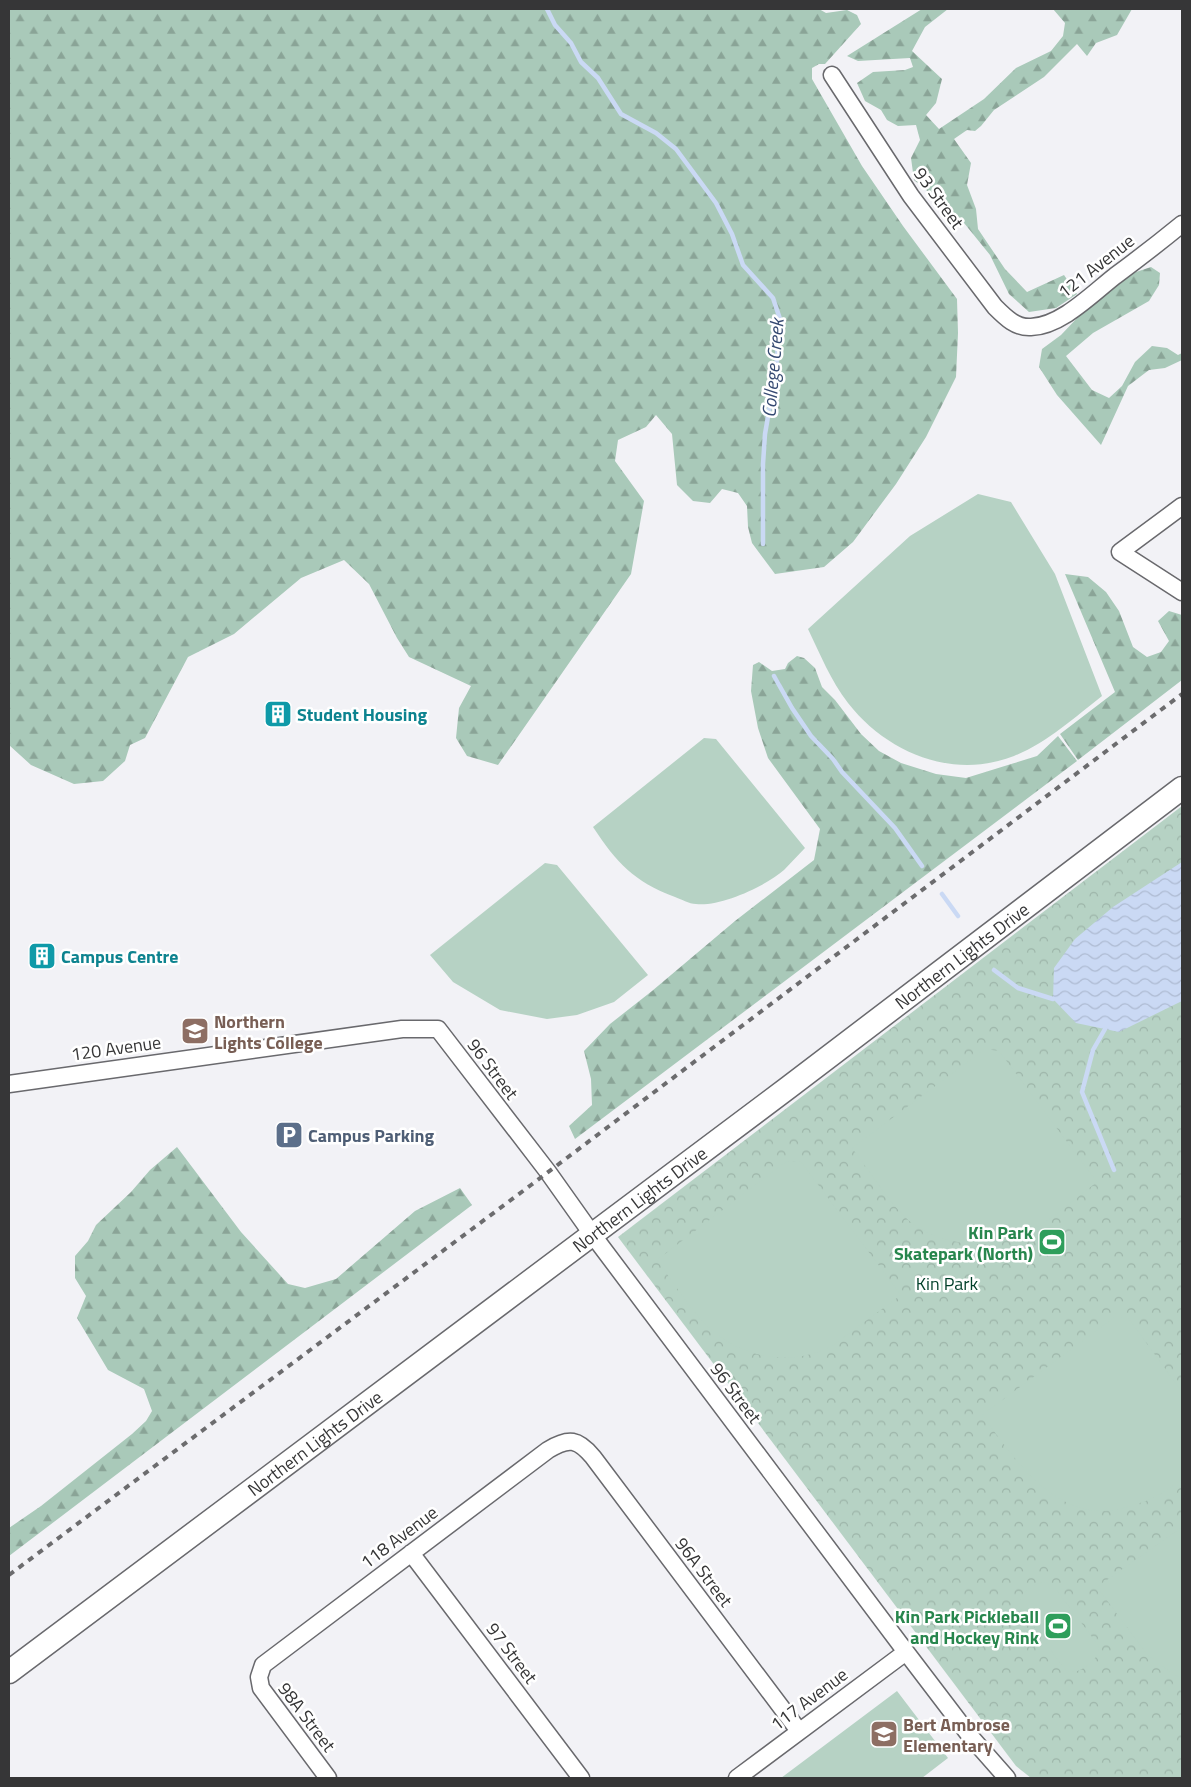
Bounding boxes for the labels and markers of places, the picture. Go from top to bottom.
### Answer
building icon: Student Housing [263,699,293,729]
place label: Student Housing [297,701,427,728]
building icon: Campus Centre [27,941,57,971]
place label: Campus Centre [61,943,178,970]
place label: Northern Lights College [214,1008,323,1056]
school or university icon: Northern Lights College [180,1016,210,1046]
parking icon: Campus Parking [274,1120,304,1150]
place label: Campus Parking [308,1122,435,1149]
place label: Kin Park Skatepark (North) [894,1219,1034,1267]
sports icon: Kin Park Skatepark (North) [1037,1227,1067,1257]
place label: Kin Park Pickleball and Hockey Rink [895,1603,1040,1651]
sports icon: Kin Park Pickleball and Hockey Rink [1043,1611,1073,1641]
place label: Bert Ambrose Elementary [903,1711,1010,1759]
school or university icon: Bert Ambrose Elementary [869,1719,899,1749]

